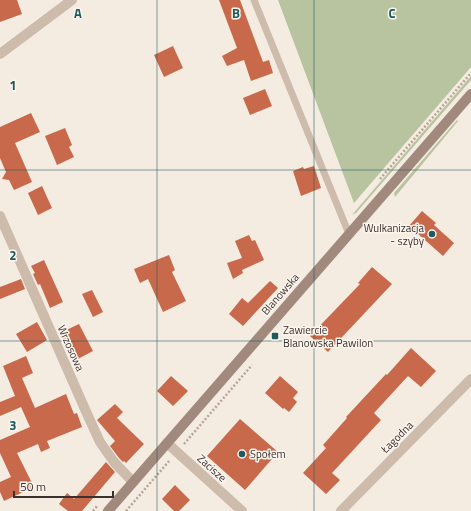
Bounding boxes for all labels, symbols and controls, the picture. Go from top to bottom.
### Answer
text: A [74,3,82,23]
text: B [232,3,240,23]
text: C [388,3,396,23]
text: 1 [9,75,17,95]
place label: Wulkanizacja - szyby [364,220,425,249]
marker: Wulkanizacja - szyby [427,229,437,239]
text: 2 [9,245,17,265]
street label: Blanowska [257,269,303,318]
street label: Wrzosowa [54,322,88,374]
place label: Zawiercie Blanowska Pawilon [283,322,373,351]
marker: Zawiercie Blanowska Pawilon [270,331,280,341]
text: 3 [9,415,17,435]
street label: Łagodna [377,417,417,457]
place label: Społem [250,446,286,462]
marker: Społem [237,449,247,459]
street label: Zacisze [194,451,230,486]
scale bar [14,473,113,499]
text: 50 m [20,477,46,496]

